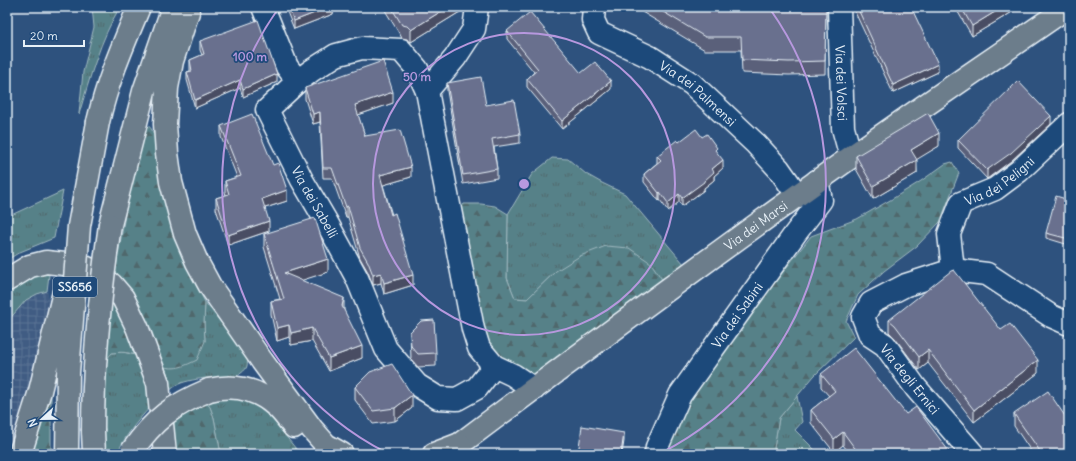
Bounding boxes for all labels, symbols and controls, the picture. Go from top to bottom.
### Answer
scale bar [24,22,84,48]
text: 20 m [30,28,58,43]
street label: Via dei Volsci [831,45,851,121]
text: 100 m [233,49,267,64]
street label: Via dei Palmensi [656,57,740,130]
text: 50 m [403,69,432,84]
street label: Via dei Peligni [962,153,1038,210]
street label: Via dei Sabelli [287,163,342,241]
centre of rings [517,177,531,191]
street label: Via dei Marsi [721,197,791,255]
road number: SS656 [53,277,97,297]
street label: Via dei Sabini [708,279,767,352]
street label: Via degli Ernici [876,341,943,418]
north arrow [22,399,62,439]
text: N [25,417,41,429]

